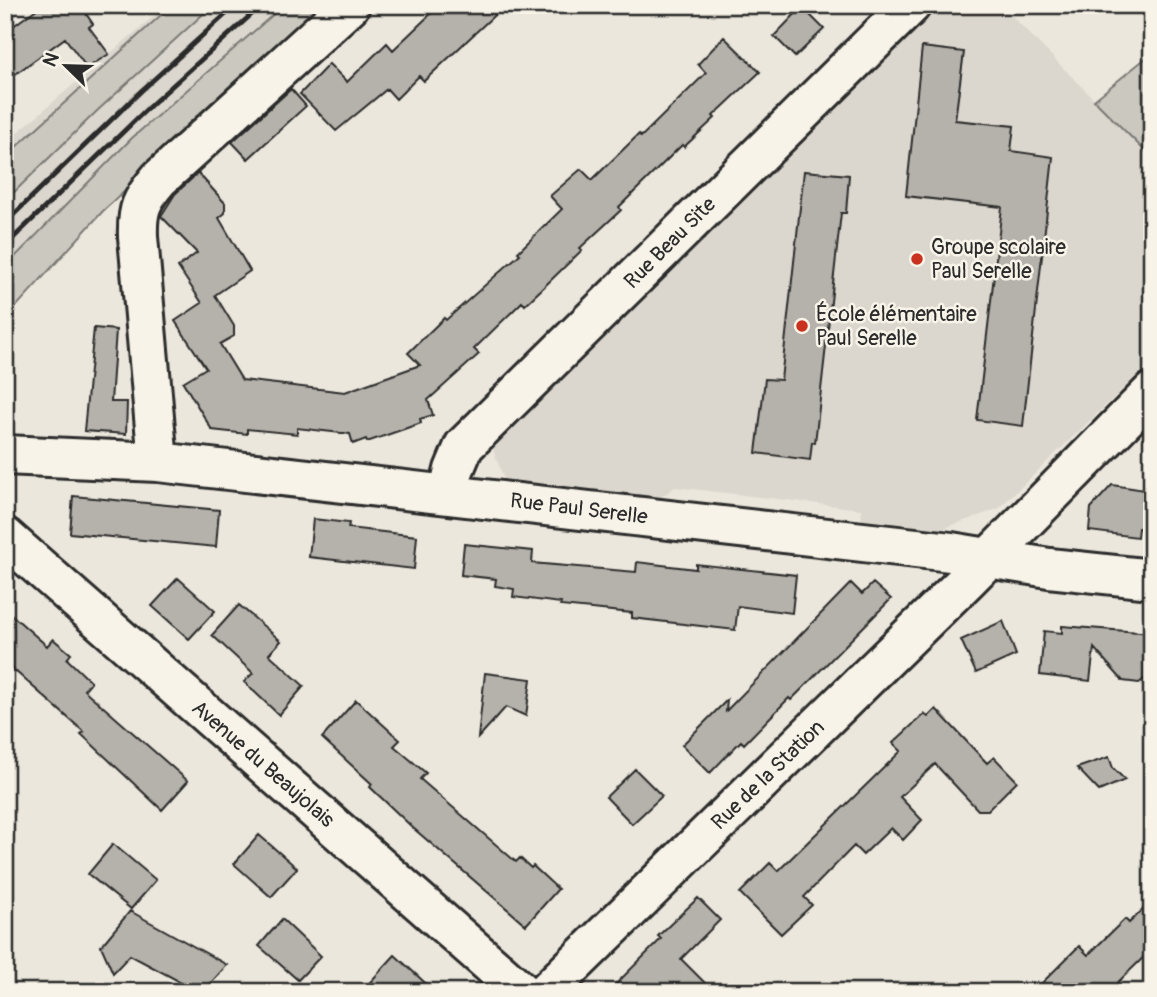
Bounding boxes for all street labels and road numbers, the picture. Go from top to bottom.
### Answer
street label: Rue Beau Site [618,191,722,295]
street label: Rue Paul Serelle [509,487,650,531]
street label: Avenue du Beaujolais [186,695,340,834]
street label: Rue de la Station [706,714,830,836]

